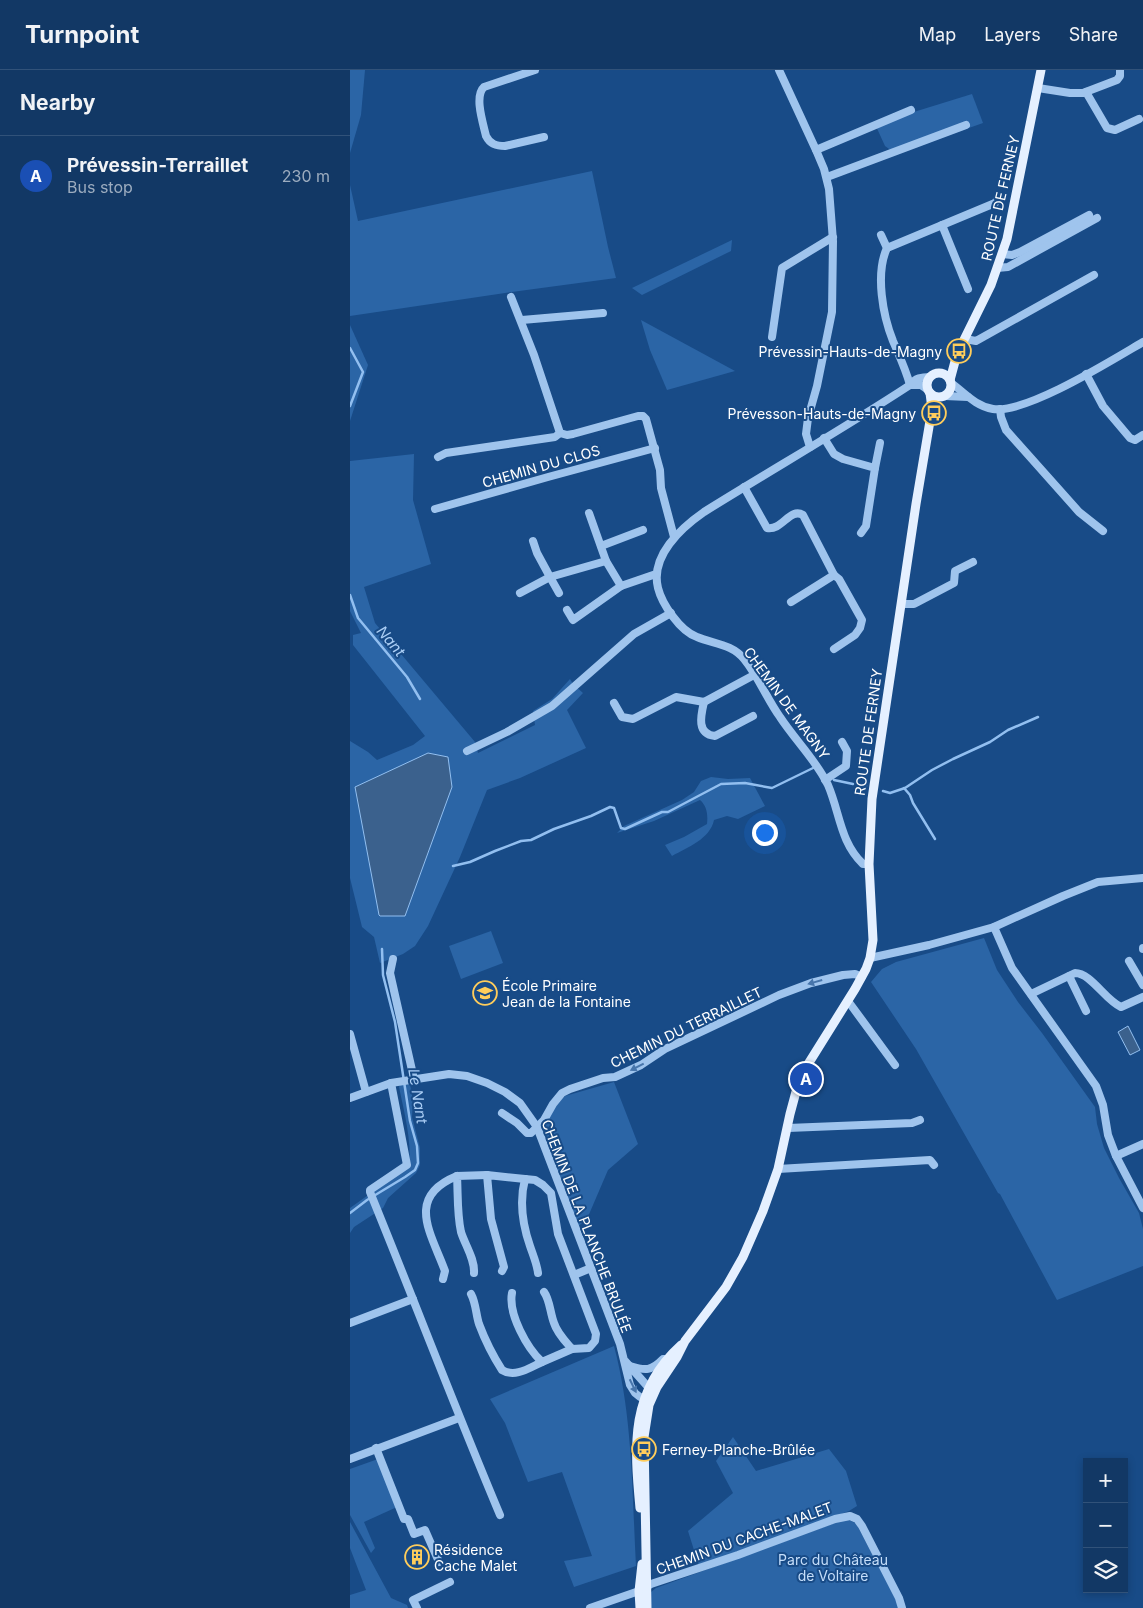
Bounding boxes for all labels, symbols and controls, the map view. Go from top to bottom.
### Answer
text: Turnpoint [25,20,139,49]
text: Map [919,24,956,45]
text: Layers [984,24,1041,45]
text: Share [1069,24,1118,45]
text: Nearby [20,90,95,115]
street label: ROUTE DE FERNEY [977,133,1023,262]
text: Prévessin-Terraillet [67,154,248,177]
text: A [30,166,42,186]
text: 230 m [282,166,330,186]
text: Bus stop [67,177,133,197]
bus stop icon: Prévessin-Hauts-de-Magny [946,338,972,364]
place label: Prévessin-Hauts-de-Magny [758,343,942,360]
bus stop icon: Prévesson-Hauts-de-Magny [921,400,947,426]
place label: Prévesson-Hauts-de-Magny [727,405,916,422]
street label: CHEMIN DU CLOS [480,441,602,491]
water label: Nant [373,622,410,661]
street label: CHEMIN DE MAGNY [741,644,834,763]
street label: ROUTE DE FERNEY [851,667,885,797]
your location [752,820,778,846]
place label: École Primaire Jean de la Fontaine [502,977,631,1010]
one-way arrow [807,979,822,987]
school or university icon: École Primaire Jean de la Fontaine [472,980,498,1006]
street label: CHEMIN DU TERRAILLET [607,983,765,1071]
pin: A [790,1060,822,1098]
one-way arrow [630,1063,644,1071]
water label: Le Nant [404,1067,432,1126]
street label: CHEMIN DE LA PLANCHE BRULÉE [538,1117,636,1335]
one-way arrow [628,1379,637,1394]
bus stop icon: Ferney-Planche-Brûlée [631,1436,657,1462]
place label: Ferney-Planche-Brûlée [662,1441,815,1458]
map controls [1083,1458,1128,1593]
button: + [1083,1458,1128,1503]
street label: CHEMIN DU CACHE-MALET [653,1498,835,1578]
button: − [1083,1503,1128,1548]
place label: Résidence Cache Malet [434,1541,518,1574]
building icon: Résidence Cache Malet [404,1544,430,1570]
button: layers [1083,1548,1128,1593]
park label: Parc du Château de Voltaire [778,1551,888,1584]

